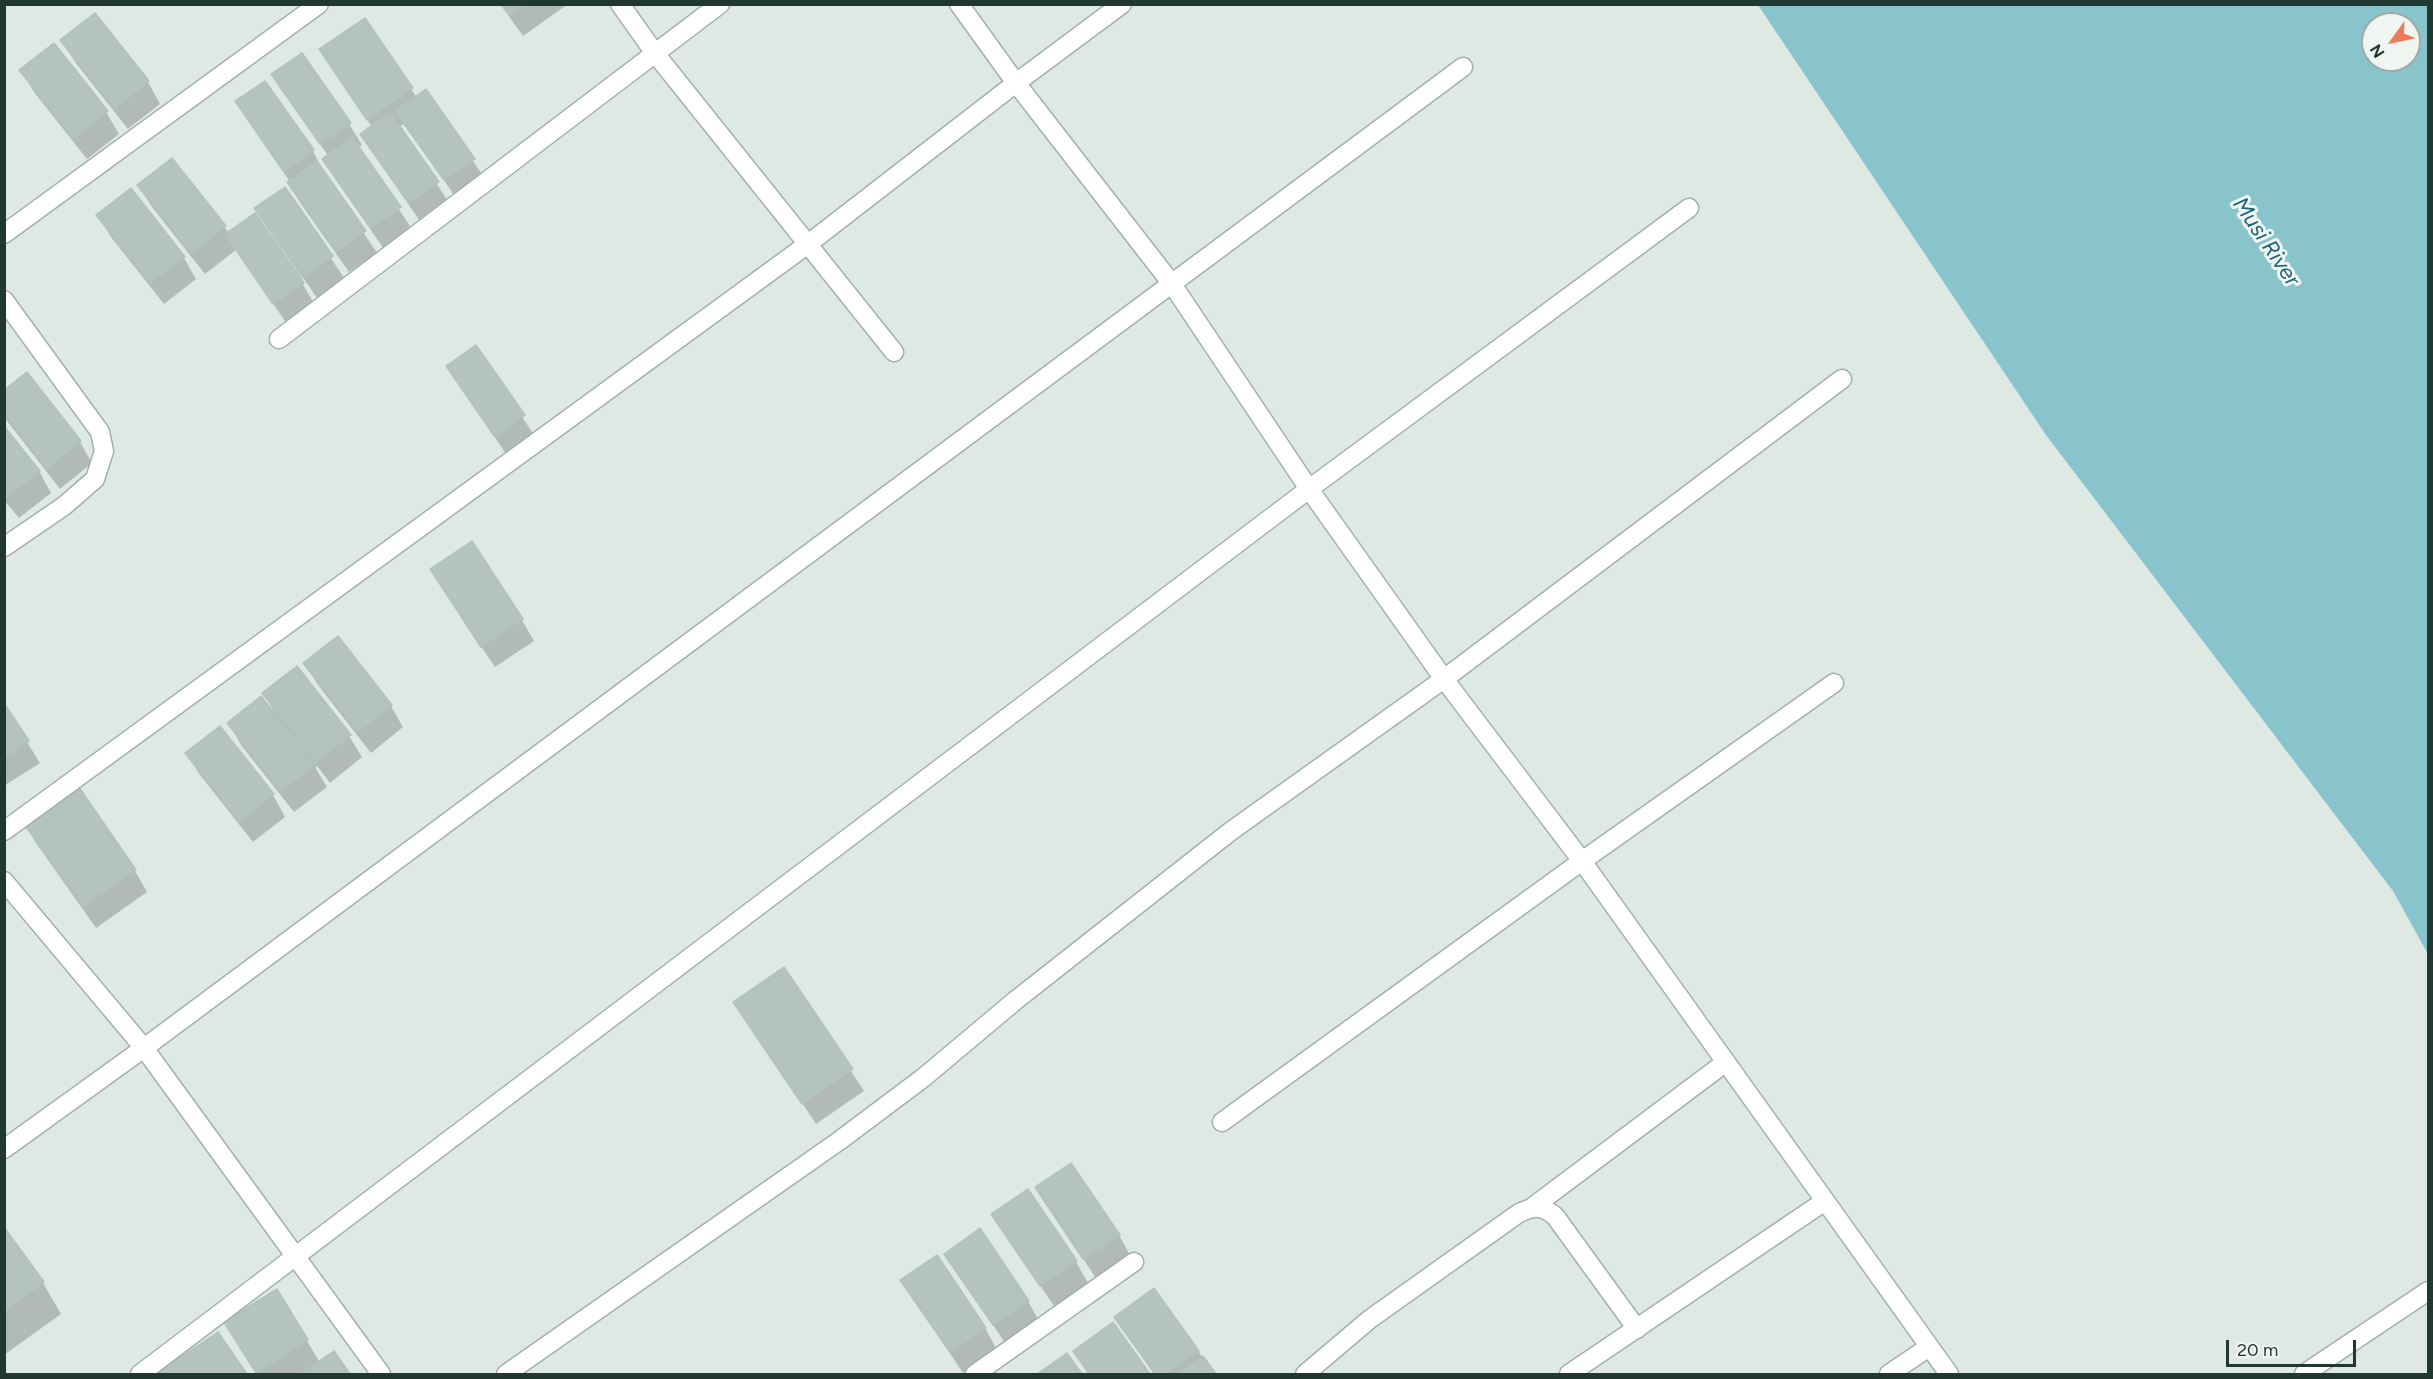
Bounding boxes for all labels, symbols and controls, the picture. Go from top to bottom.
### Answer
north arrow [2361,12,2421,72]
text: N [2366,41,2388,61]
water label: Musi River [2227,193,2305,291]
scale bar [2229,1328,2360,1366]
text: 20 m [2237,1339,2278,1361]

